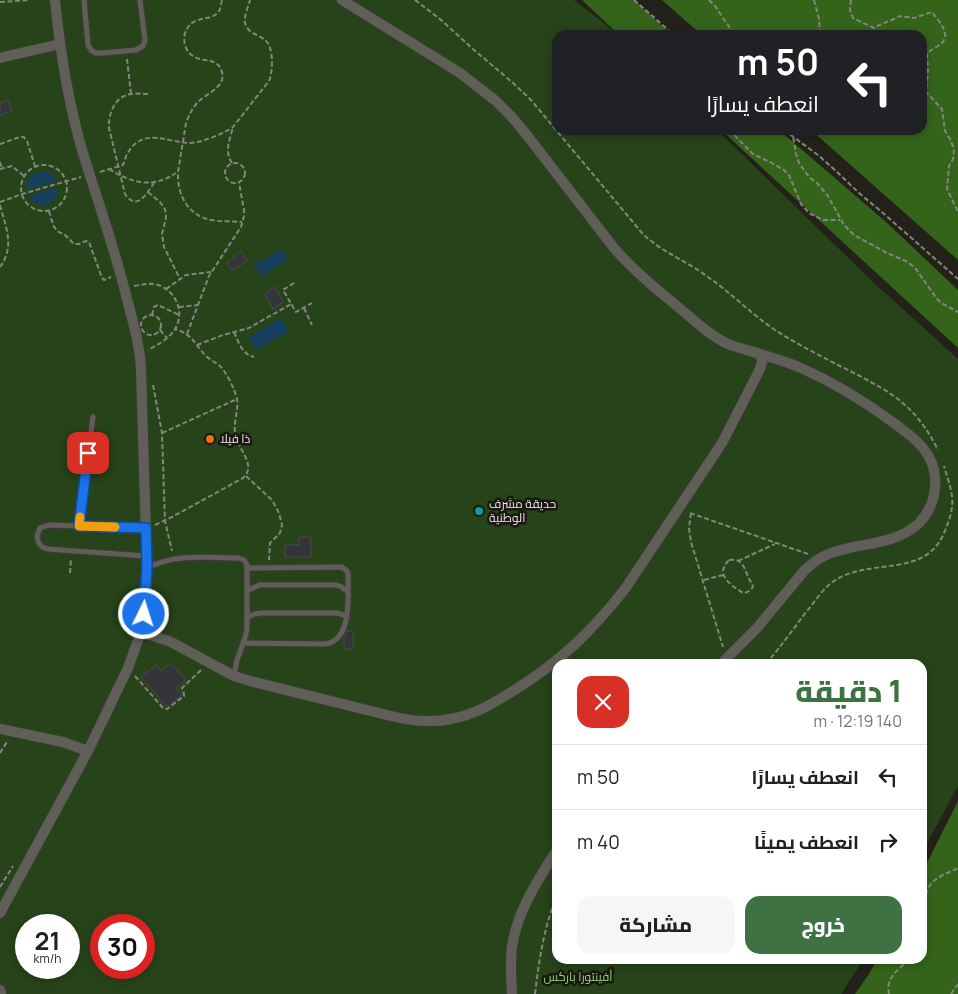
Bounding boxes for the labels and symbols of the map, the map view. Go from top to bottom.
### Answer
place label: ذا فيلا [220,430,250,447]
pin [67,432,109,474]
marker: ذا فيلا [204,433,216,445]
place label: حديقة مشرف الوطنية [489,495,556,526]
marker: حديقة مشرف الوطنية [473,505,485,517]
position arrow [117,587,169,639]
speed limit sign: 30 [90,914,155,979]
park label: أفينتورا باركس [543,968,613,985]

